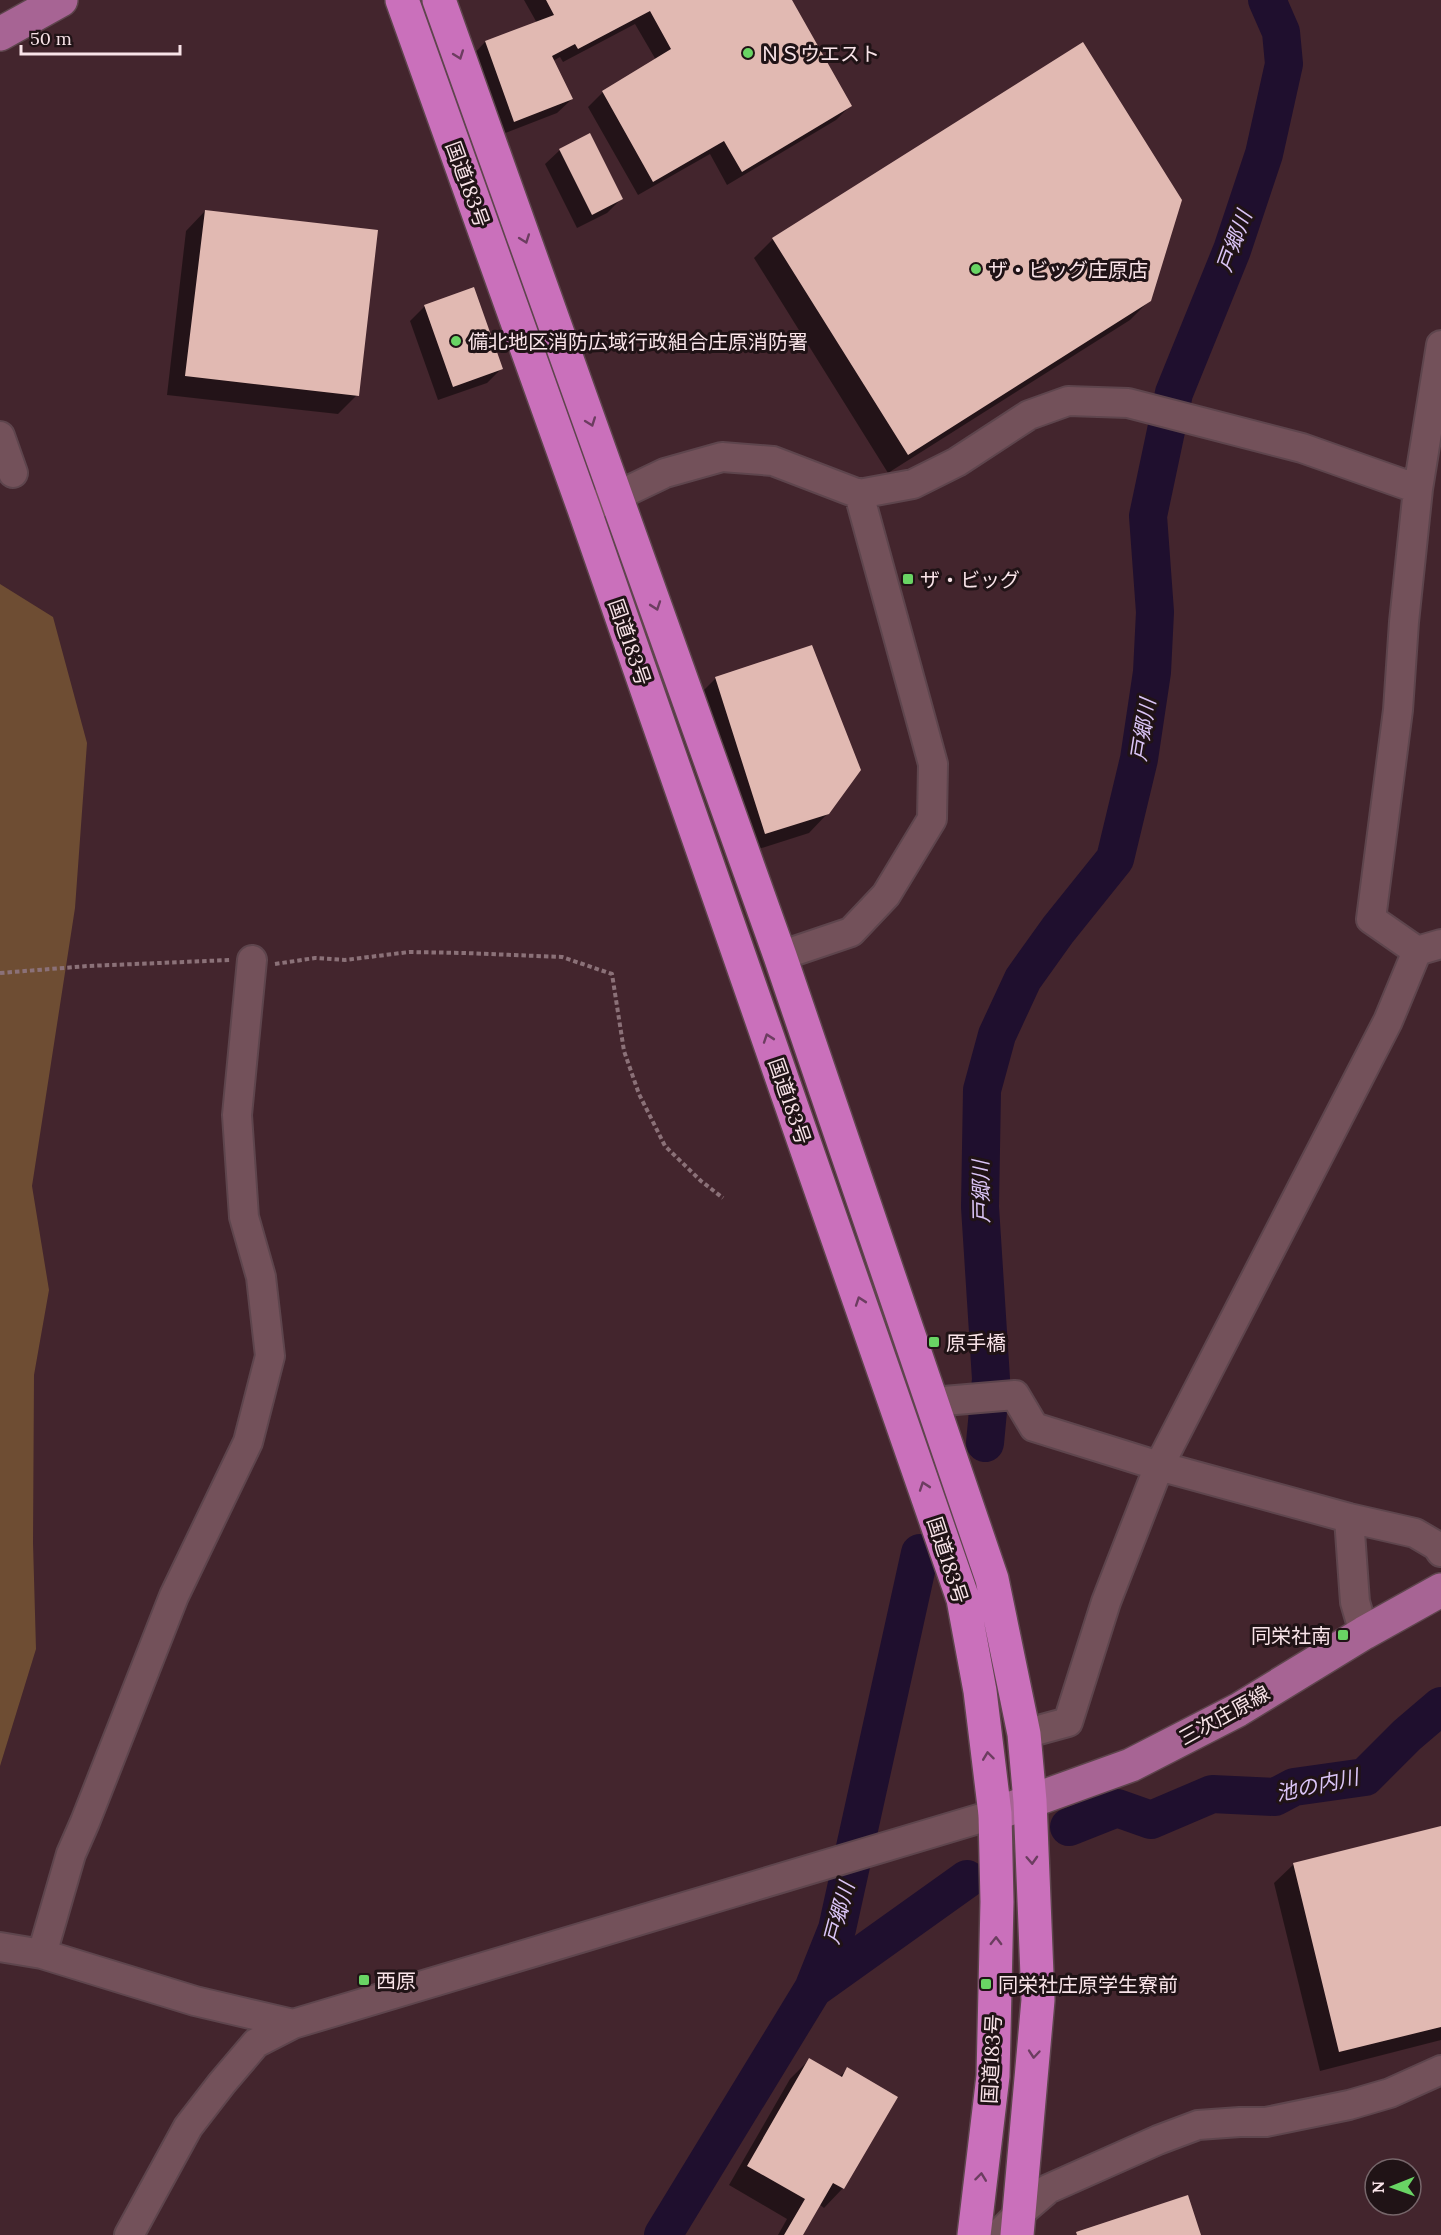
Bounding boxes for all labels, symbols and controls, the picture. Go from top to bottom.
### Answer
scale bar [21,18,180,56]
text: 50 m [30,27,72,50]
place label: ＮＳウエスト [760,41,880,66]
marker: ＮＳウエスト [741,46,755,60]
one-way arrow [452,49,465,60]
street label: 国道183号 [441,138,495,230]
water label: 戸郷川 [1211,205,1258,275]
one-way arrow [517,233,530,244]
place label: ザ・ビッグ庄原店 [988,257,1148,282]
marker: ザ・ビッグ庄原店 [969,262,983,276]
place label: 備北地区消防広域行政組合庄原消防署 [468,329,808,354]
marker: 備北地区消防広域行政組合庄原消防署 [449,334,463,348]
one-way arrow [583,416,596,427]
place label: ザ・ビッグ [920,567,1020,592]
marker: ザ・ビッグ [901,572,915,586]
street label: 国道183号 [604,596,656,688]
one-way arrow [648,600,661,611]
water label: 戸郷川 [1125,695,1162,763]
one-way arrow [763,1033,776,1044]
street label: 国道183号 [764,1055,816,1147]
water label: 戸郷川 [967,1158,995,1224]
one-way arrow [855,1296,867,1307]
place label: 原手橋 [946,1330,1006,1355]
marker: 原手橋 [927,1335,941,1349]
one-way arrow [918,1481,931,1491]
street label: 国道183号 [922,1513,974,1607]
place label: 同栄社南 [1251,1623,1331,1648]
marker: 同栄社南 [1336,1628,1350,1642]
street label: 三次庄原線 [1174,1680,1274,1750]
one-way arrow [982,1751,994,1761]
water label: 池の内川 [1273,1763,1363,1807]
one-way arrow [1026,1855,1039,1864]
water label: 戸郷川 [818,1877,861,1947]
one-way arrow [990,1936,1002,1945]
place label: 西原 [376,1968,416,1993]
place label: 同栄社庄原学生寮前 [998,1972,1178,1997]
marker: 西原 [357,1973,371,1987]
marker: 同栄社庄原学生寮前 [979,1977,993,1991]
street label: 国道183号 [976,2014,1006,2104]
one-way arrow [1027,2050,1040,2059]
north arrow [1363,2157,1423,2217]
one-way arrow [974,2172,987,2181]
text: N [1368,2181,1388,2194]

